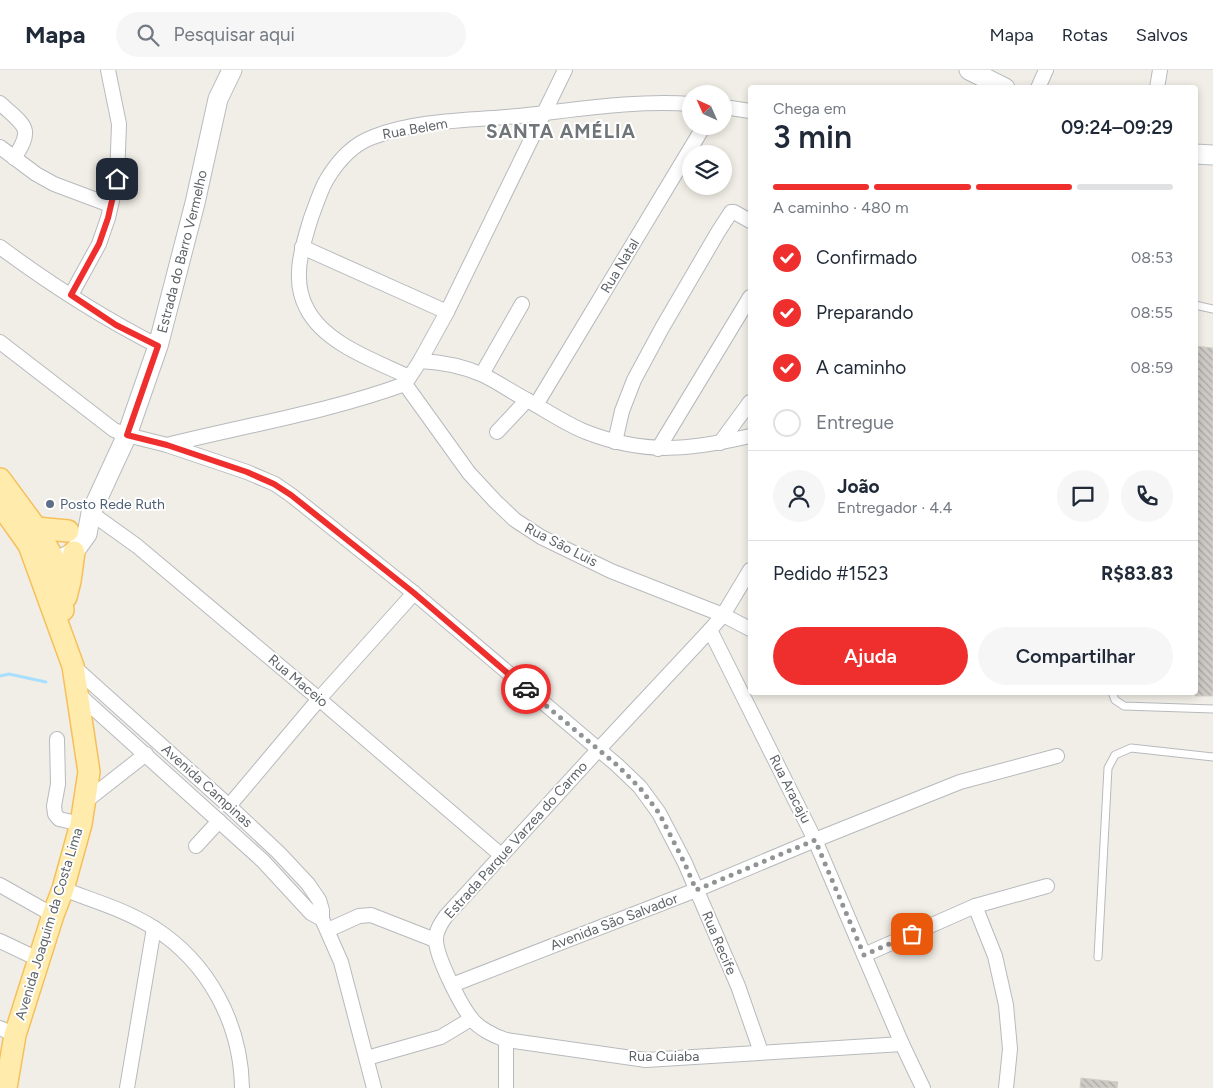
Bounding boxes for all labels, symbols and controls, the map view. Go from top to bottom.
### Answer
search box [116,12,466,57]
text: Mapa [25,20,86,49]
icon: search [134,21,162,49]
text: Pesquisar aqui [174,23,295,46]
text: Mapa [990,24,1034,46]
text: Rotas [1062,24,1108,46]
text: Salvos [1136,24,1188,46]
north arrow [682,85,732,135]
map controls [682,85,732,195]
text: Chega em [773,99,846,118]
street label: Rua Belem [381,115,449,143]
text: 09:24–09:29 [1061,116,1173,139]
text: 3 min [773,118,852,156]
district label: SANTA AMÉLIA [486,120,636,143]
button: layers [682,145,732,195]
pin [96,158,138,200]
icon: home [103,165,131,193]
street label: Estrada do Barro Vermelho [153,168,211,335]
text: A caminho · 480 m [773,198,909,217]
street label: Rua Natal [597,236,643,296]
icon: check [773,244,801,272]
text: Confirmado [816,246,917,269]
text: 08:53 [1131,248,1173,267]
icon: check [773,299,801,327]
text: Preparando [816,301,914,324]
text: 08:55 [1130,303,1173,322]
icon: check [773,354,801,382]
text: A caminho [816,356,906,379]
text: 08:59 [1131,358,1173,377]
text: Entregue [816,411,894,434]
button: person [773,470,825,522]
button: chat [1057,470,1109,522]
button: phone [1121,470,1173,522]
text: João [837,475,880,498]
place label: Posto Rede Ruth [60,496,165,513]
marker: Posto Rede Ruth [44,498,56,510]
text: Entregador · 4.4 [837,498,952,517]
street label: Rua São Luis [522,519,600,571]
text: Pedido #1523 [773,562,888,585]
text: R$83.83 [1101,562,1173,585]
button: Ajuda [773,627,968,685]
button: Compartilhar [978,627,1173,685]
street label: Rua Maceio [265,651,331,711]
courier [501,664,551,714]
icon: car [512,675,540,703]
street label: Avenida Campinas [158,741,256,831]
street label: Rua Aracaju [765,752,815,826]
street label: Estrada Parque Varzea do Carmo [441,758,591,922]
street label: Avenida Joaquim da Costa Lima [12,826,86,1022]
street label: Avenida São Salvador [548,890,680,954]
street label: Rua Recife [698,909,740,978]
pin [891,913,933,955]
icon: bag [898,920,926,948]
street label: Rua Cuiaba [629,1048,699,1065]

